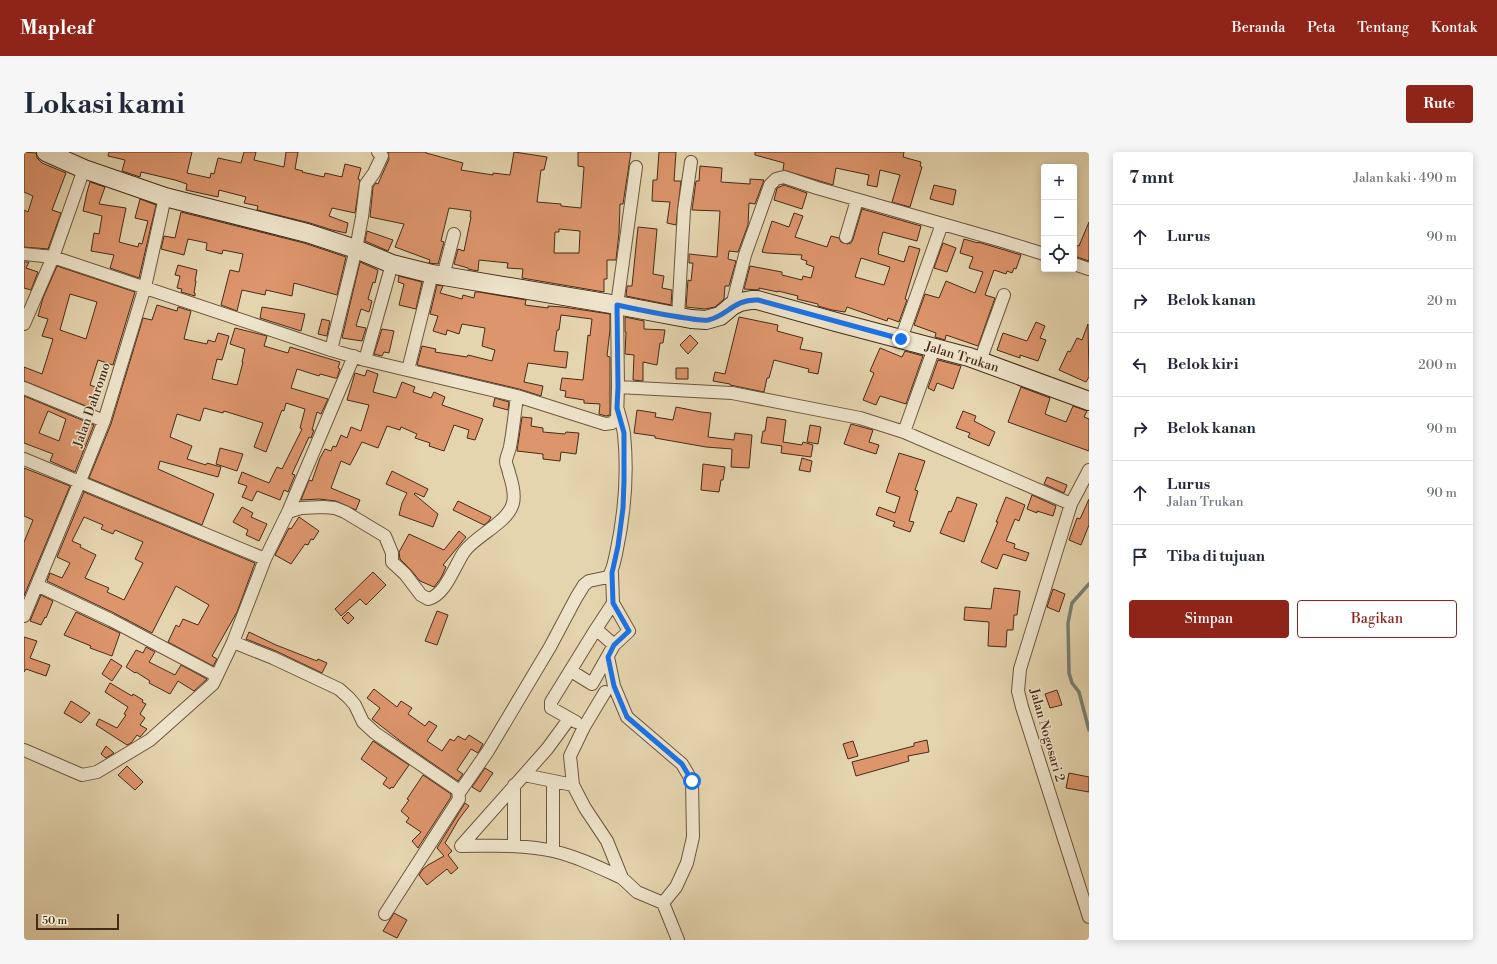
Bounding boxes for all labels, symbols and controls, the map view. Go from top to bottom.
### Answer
text: Mapleaf [20,16,93,40]
text: Beranda [1232,19,1285,37]
text: Peta [1307,19,1335,37]
text: Tentang [1357,19,1409,37]
text: Kontak [1431,19,1477,37]
button: Rute [1406,85,1473,123]
text: Lokasi kami [24,87,185,122]
map controls [1041,164,1077,272]
button: + [1041,164,1077,200]
text: 7 mnt [1129,167,1174,189]
text: Jalan kaki · 490 m [1353,170,1457,186]
button: − [1041,200,1077,236]
icon: ahead [1129,226,1151,248]
text: Lurus [1167,227,1210,246]
text: 90 m [1426,229,1457,245]
button: locate [1041,236,1077,272]
icon: right [1129,290,1151,312]
text: Belok kanan [1167,291,1256,310]
text: 20 m [1427,293,1457,309]
route end [892,330,910,348]
street label: Jalan Trukan [922,338,1001,376]
icon: left [1129,354,1151,376]
text: Belok kiri [1167,355,1238,374]
text: 200 m [1418,357,1457,373]
street label: Jalan Dahromo [70,360,114,451]
icon: right [1129,418,1151,440]
text: Belok kanan [1167,419,1256,438]
text: 90 m [1426,421,1457,437]
text: Lurus [1167,475,1210,494]
icon: ahead [1129,482,1151,504]
text: 90 m [1426,485,1457,501]
text: Jalan Trukan [1167,494,1243,510]
icon: arrive [1129,546,1151,568]
text: Tiba di tujuan [1167,547,1265,566]
button: Simpan [1129,600,1289,638]
button: Bagikan [1297,600,1457,638]
street label: Jalan Nogosari 2 [1026,686,1068,784]
route start [683,772,701,790]
scale bar [36,912,119,931]
text: 50 m [42,914,67,928]

